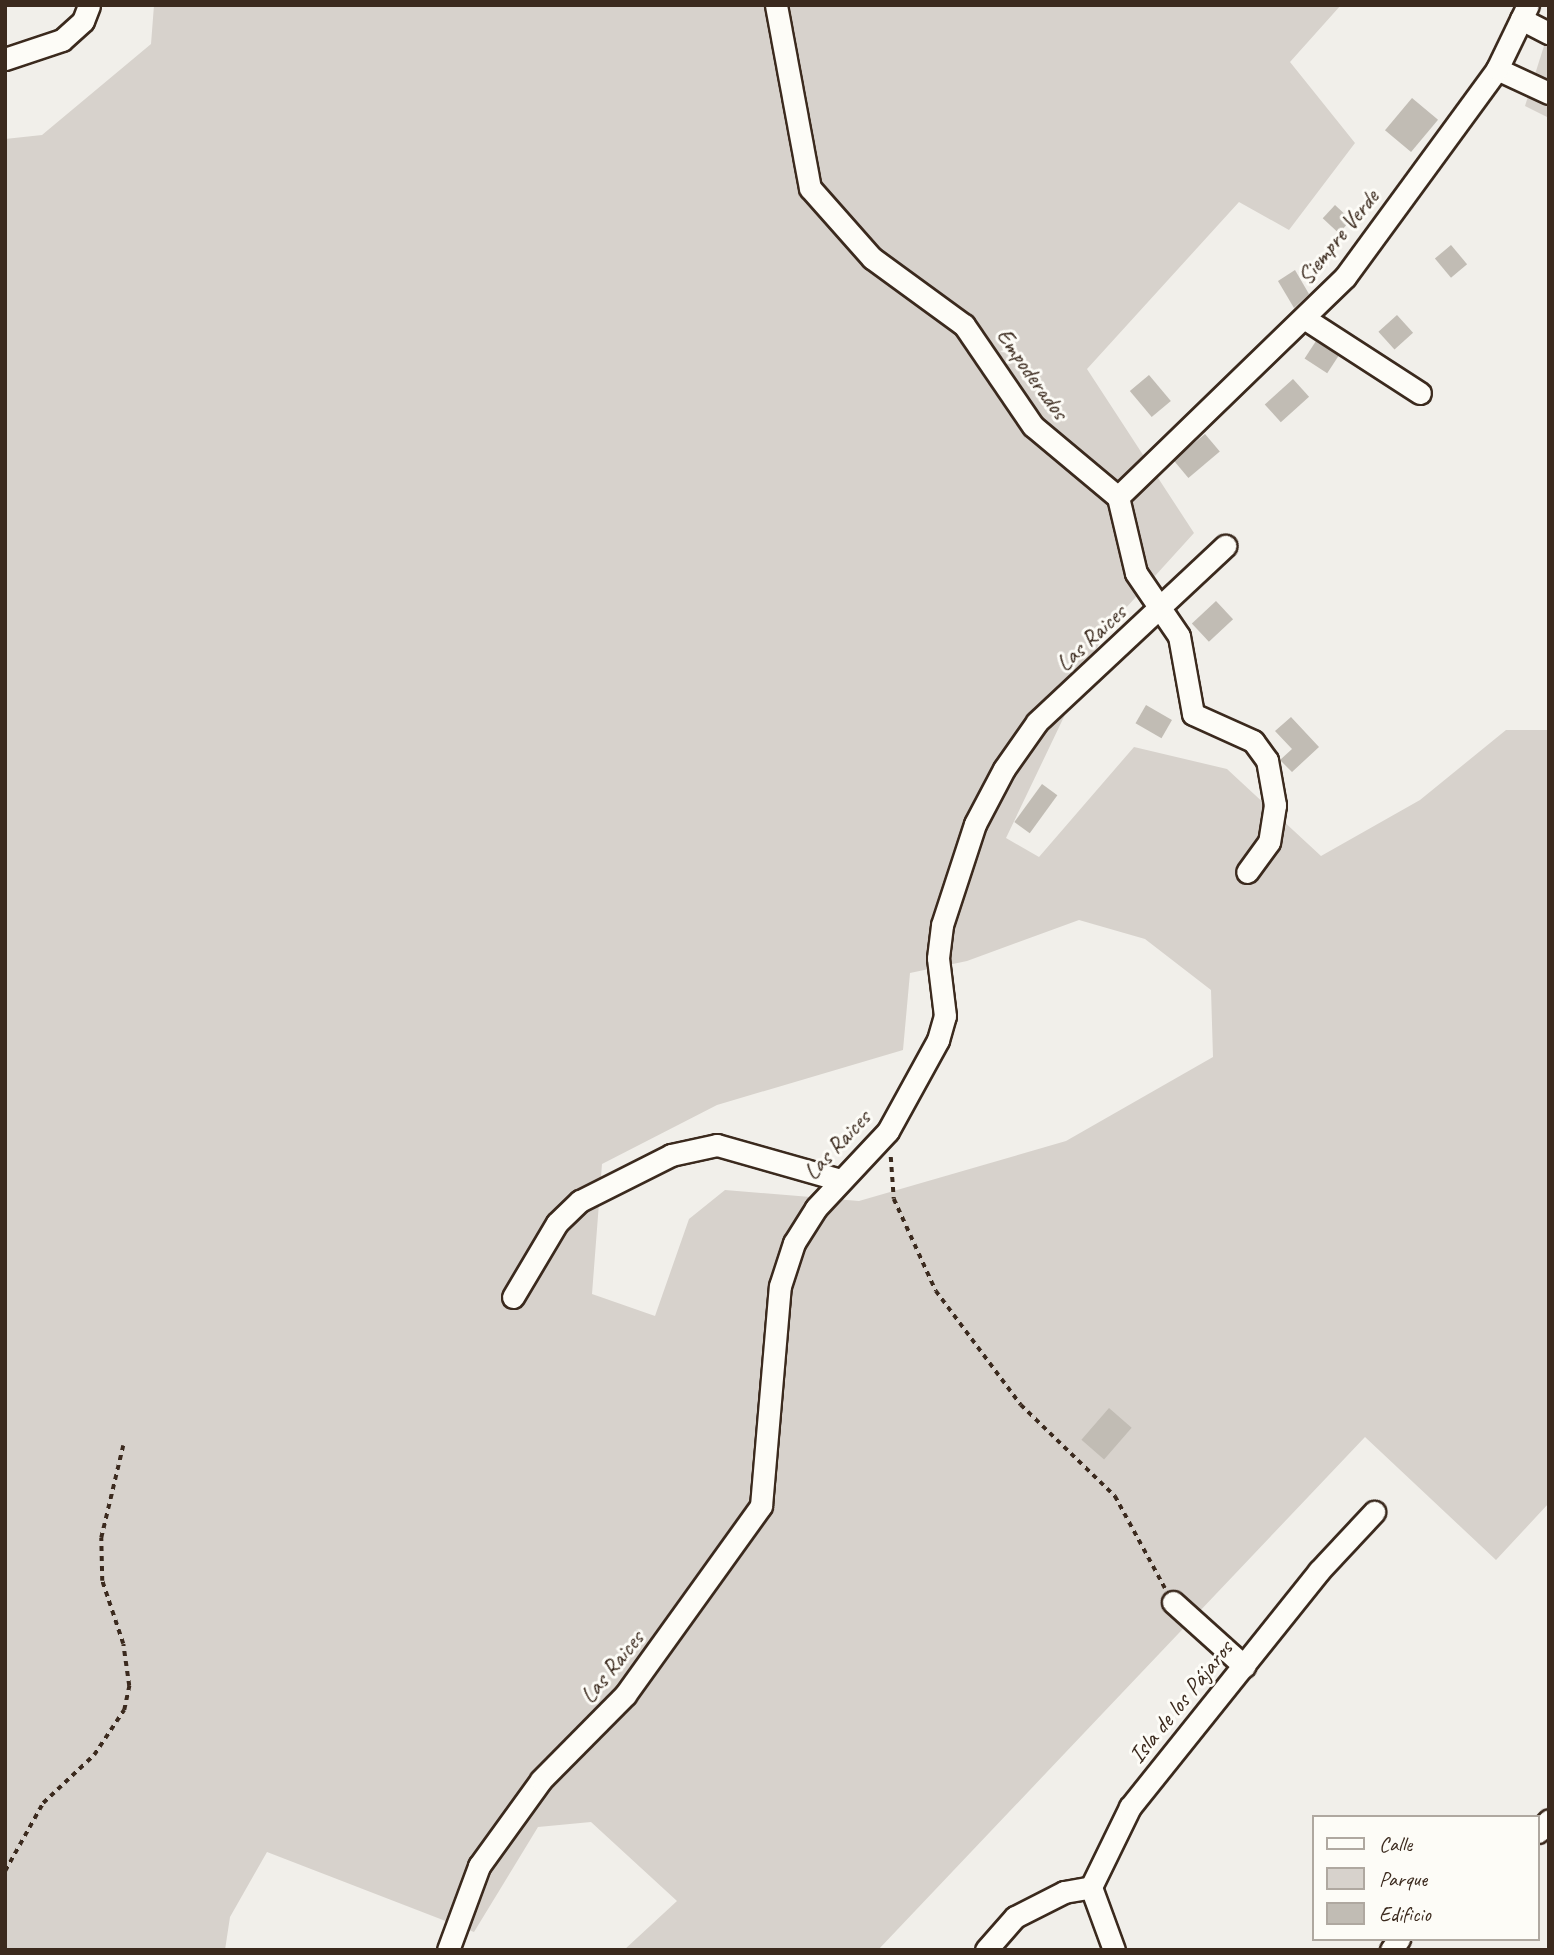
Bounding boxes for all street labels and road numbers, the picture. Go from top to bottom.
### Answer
street label: Siempre Verde [1291,184,1385,290]
street label: Empoderados [989,323,1075,425]
street label: Las Raices [1049,598,1133,678]
street label: Las Raices [797,1103,877,1187]
street label: Las Raices [573,1624,651,1710]
street label: Isla de los Pájaros [1123,1635,1239,1769]

